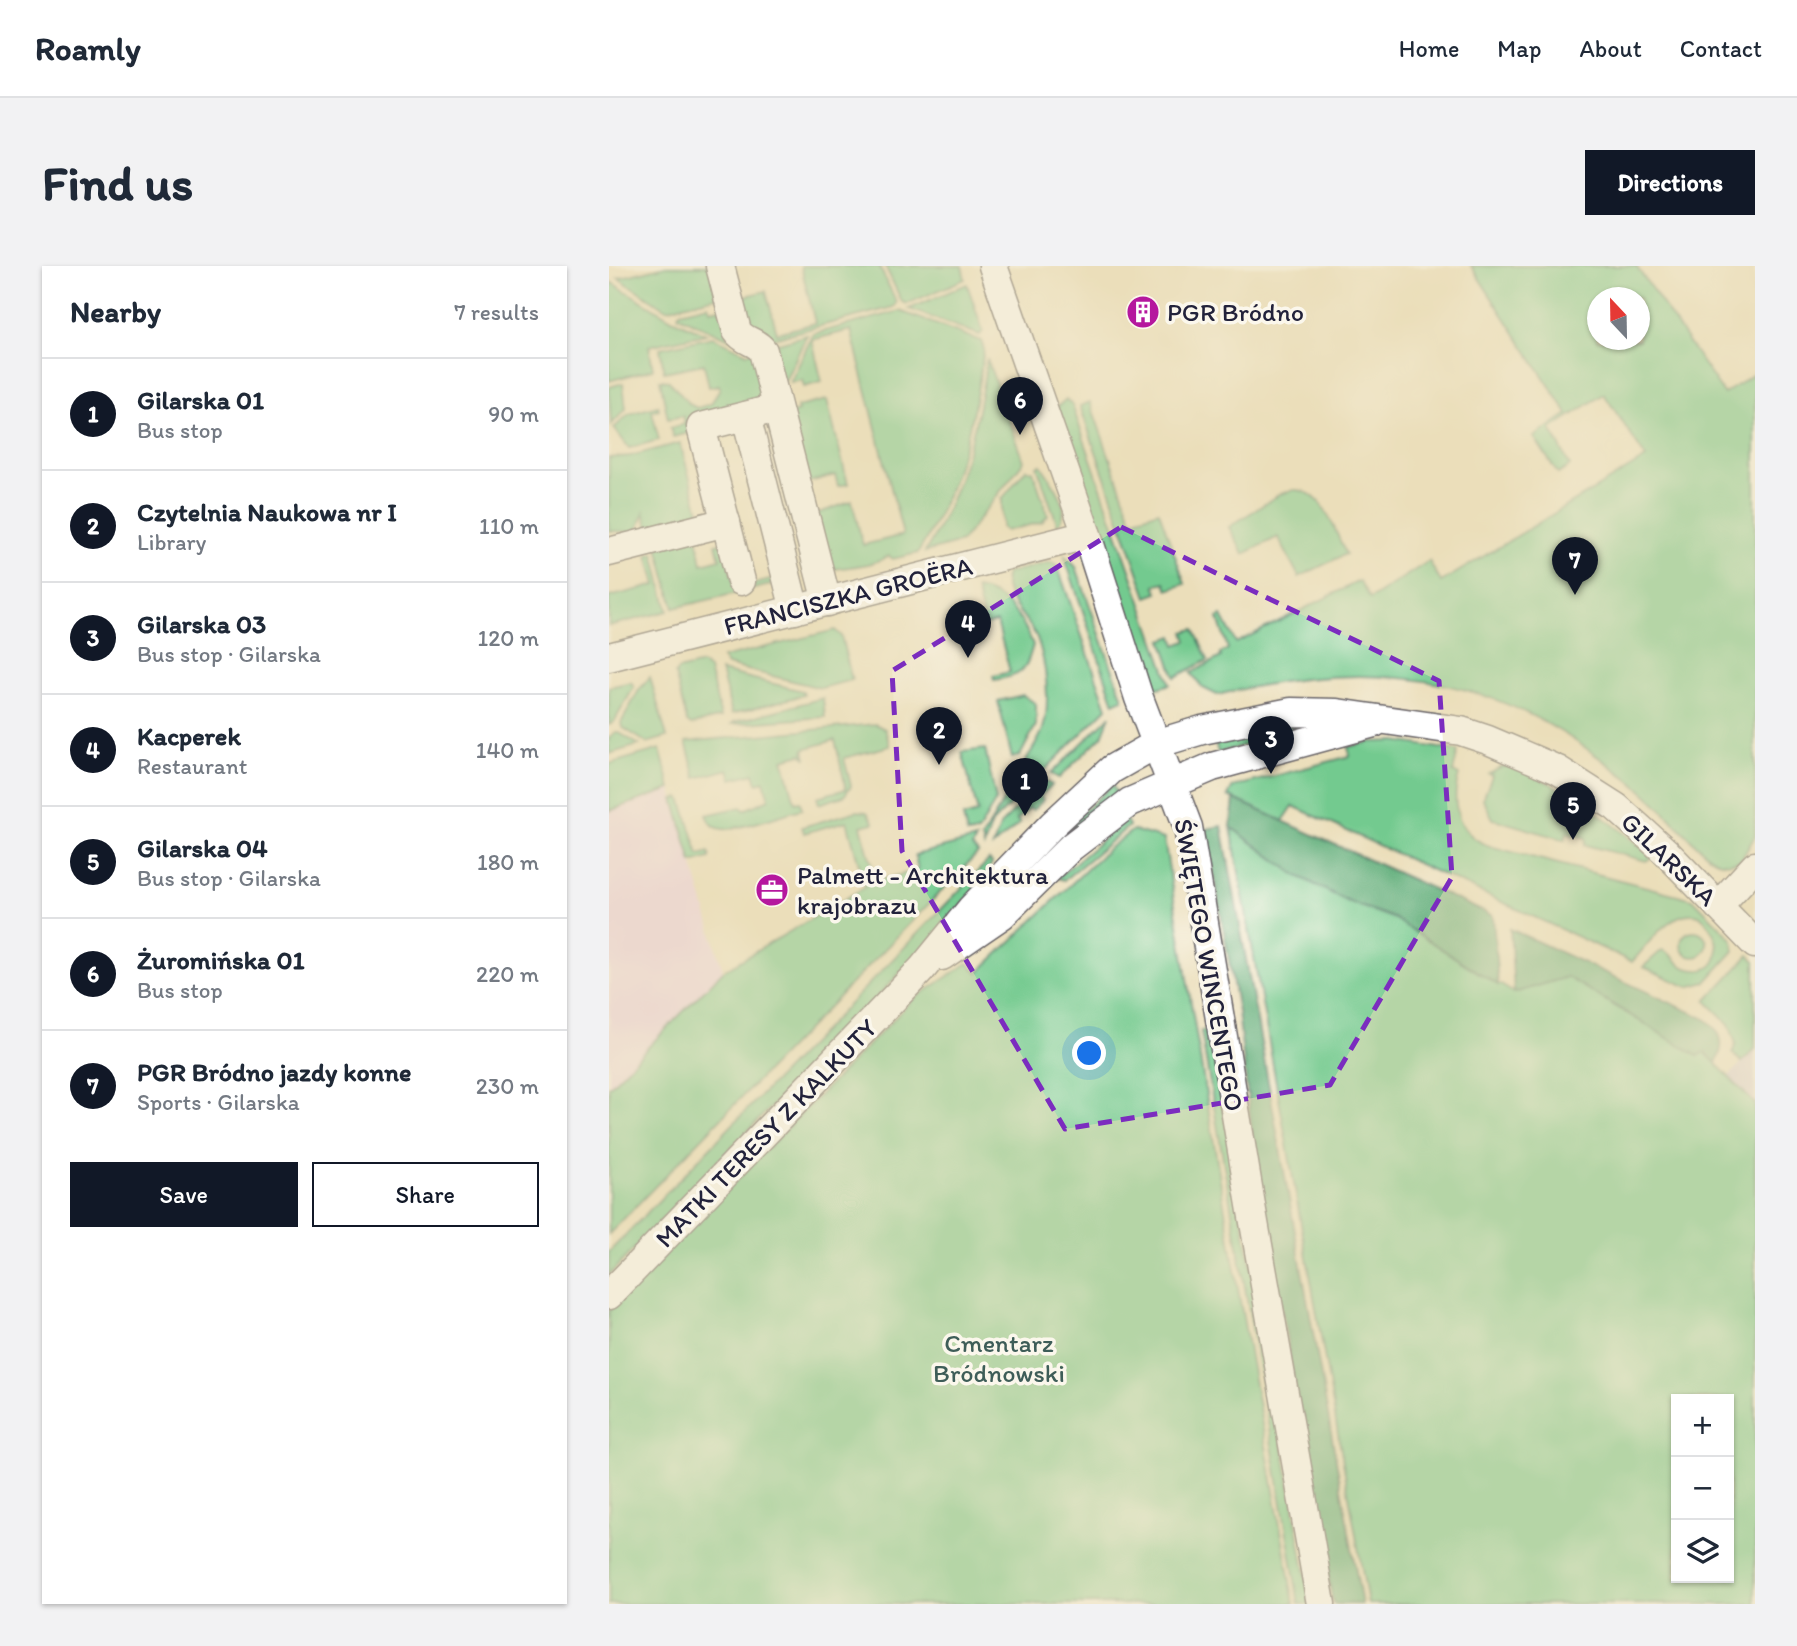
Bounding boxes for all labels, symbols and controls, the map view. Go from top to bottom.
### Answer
text: Roamly [35,29,141,68]
text: Home [1399,34,1459,63]
text: Map [1497,34,1541,63]
text: About [1579,34,1642,63]
text: Contact [1680,34,1762,63]
button: Directions [1585,150,1755,215]
text: Find us [42,153,193,212]
north arrow [1587,287,1650,350]
text: Nearby [70,293,161,330]
building icon: PGR Bródno [1124,293,1162,331]
place label: PGR Bródno [1167,296,1304,328]
text: 7 results [454,298,539,326]
pin: 6 [997,377,1043,435]
text: Gilarska 01 [137,384,264,416]
text: 1 [88,400,98,428]
text: 90 m [488,400,539,428]
text: Bus stop [137,416,223,444]
text: Czytelnia Naukowa nr I [137,496,397,528]
text: 2 [87,512,99,540]
text: 110 m [479,512,539,540]
text: Library [137,528,206,556]
pin: 7 [1552,537,1598,595]
street label: FRANCISZKA GROËRA [720,550,976,642]
pin: 4 [945,600,991,658]
text: Gilarska 03 [137,608,266,640]
text: 3 [87,624,99,652]
text: 120 m [478,624,539,652]
text: Bus stop · Gilarska [137,640,321,668]
pin: 2 [916,707,962,765]
pin: 3 [1248,716,1294,774]
text: Kacperek [137,720,241,752]
text: 4 [86,736,100,764]
text: 140 m [476,736,539,764]
text: Restaurant [137,752,247,780]
pin: 1 [1002,758,1048,816]
pin: 5 [1550,782,1596,840]
street label: GILARSKA [1614,805,1724,913]
street label: ŚWIĘTEGO WINCENTEGO [1167,816,1251,1114]
text: Gilarska 04 [137,832,268,864]
text: 5 [87,848,99,876]
text: 180 m [477,848,539,876]
place label: Palmett - Architektura krajobrazu [797,859,1049,921]
text: Bus stop · Gilarska [137,864,321,892]
office icon: Palmett - Architektura krajobrazu [753,871,791,909]
text: Żuromińska 01 [137,944,305,976]
text: 6 [87,960,99,988]
text: 220 m [476,960,539,988]
text: Bus stop [137,976,223,1004]
street label: MATKI TERESY Z KALKUTY [648,1012,884,1254]
your location [1072,1036,1106,1070]
text: PGR Bródno jazdy konne [137,1056,411,1088]
text: 7 [87,1072,99,1100]
text: 230 m [476,1072,539,1100]
text: Sports · Gilarska [137,1088,300,1116]
button: Save [70,1162,298,1227]
button: Share [312,1162,539,1227]
park label: Cmentarz Bródnowski [933,1327,1065,1389]
map controls [1671,1394,1734,1583]
button: + [1671,1394,1734,1457]
button: − [1671,1457,1734,1520]
button: layers [1671,1520,1734,1583]

